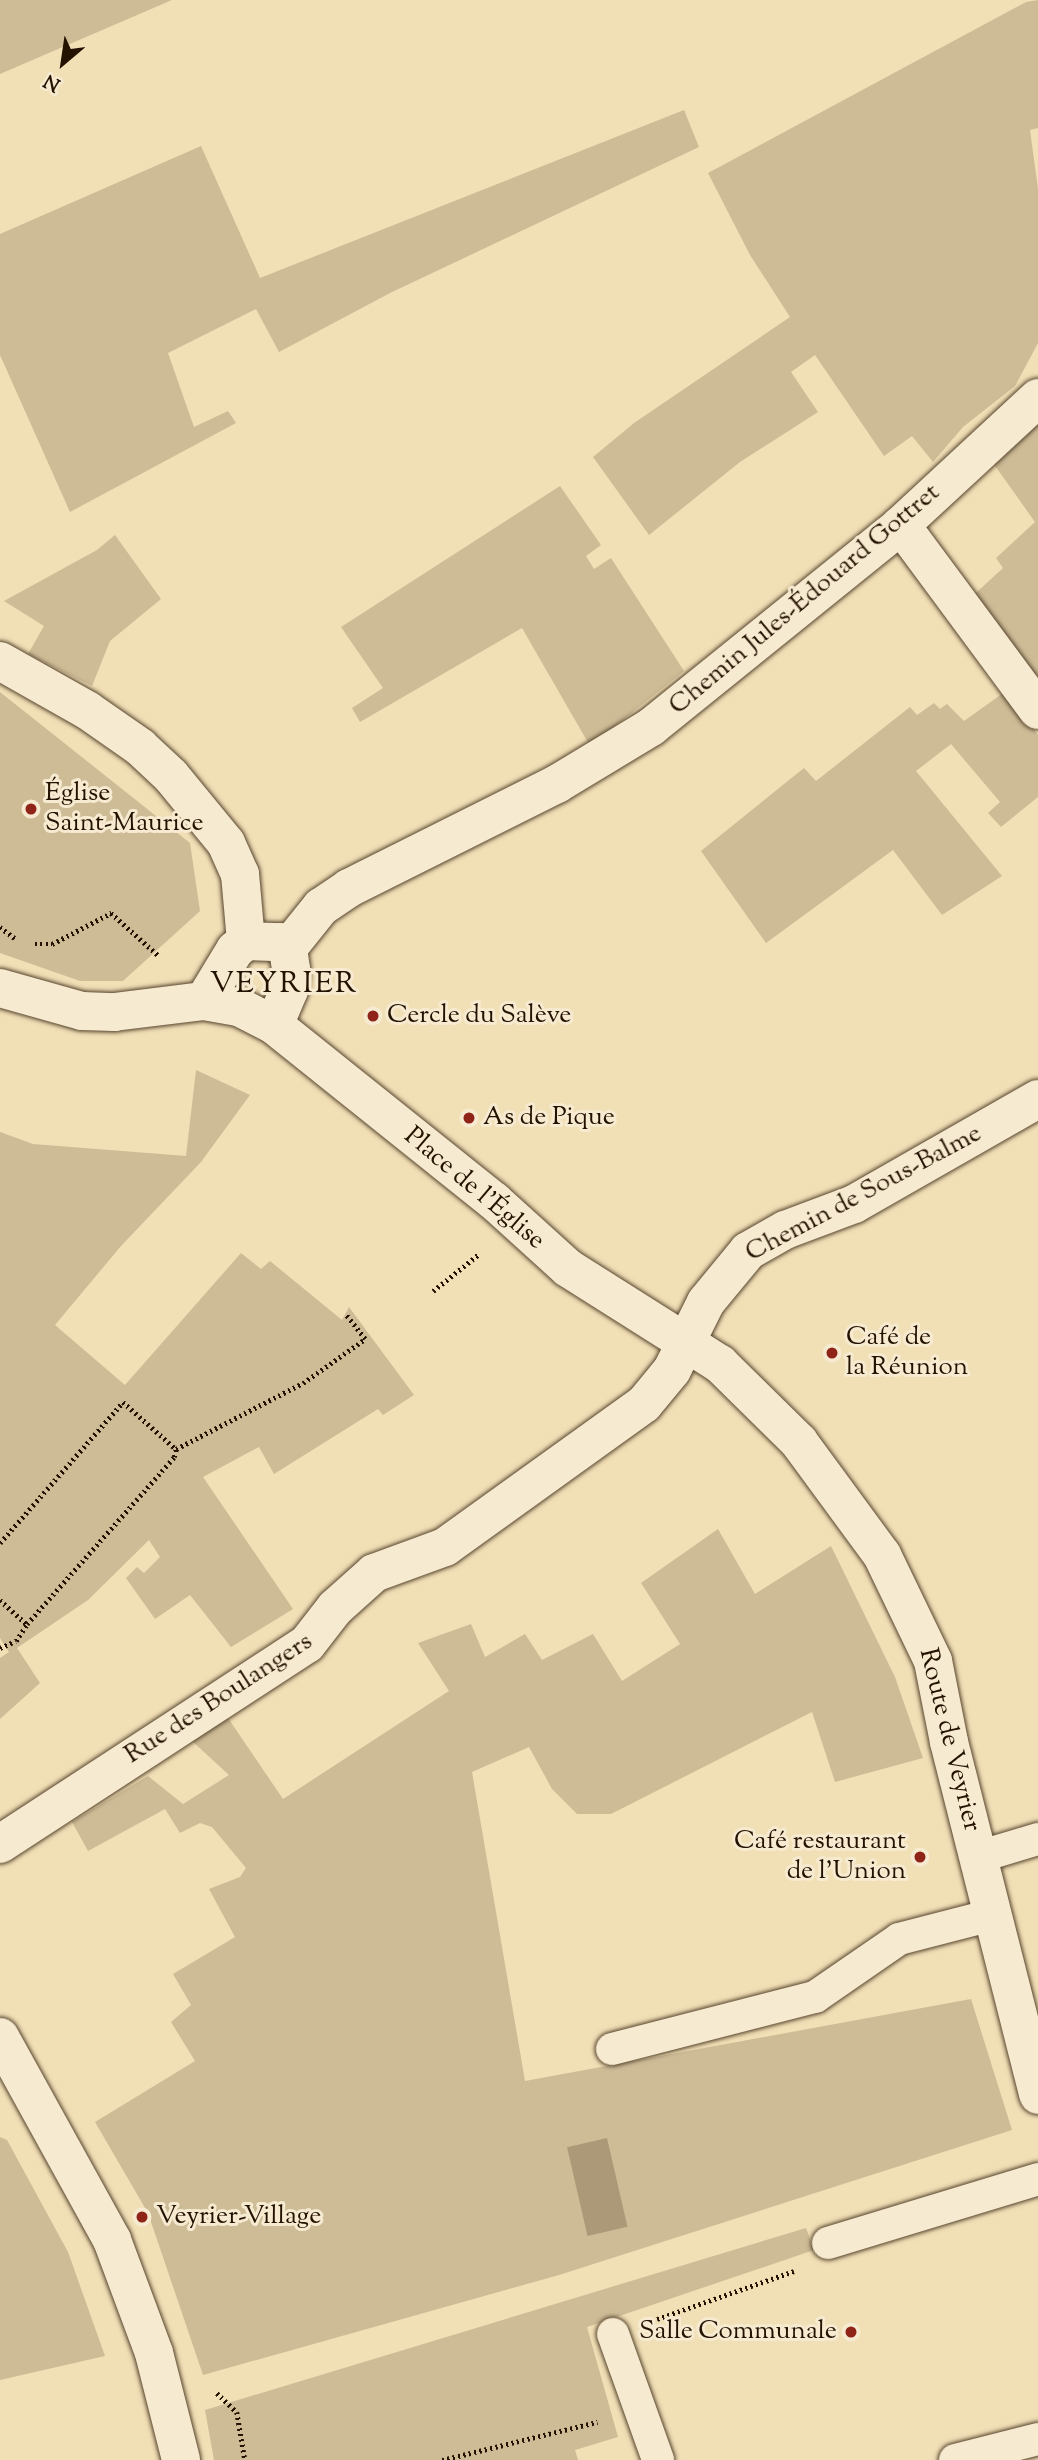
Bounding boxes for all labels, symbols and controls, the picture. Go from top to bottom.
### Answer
north arrow [28,28,98,98]
text: N [39,66,66,97]
street label: Chemin Jules-Édouard Gottret [663,478,947,722]
place label: Église Saint-Maurice [45,778,204,840]
marker: Église Saint-Maurice [23,801,39,817]
district label: VEYRIER [211,967,357,1003]
place label: Cercle du Salève [387,1000,571,1032]
marker: Cercle du Salève [365,1008,381,1024]
place label: As de Pique [483,1102,615,1134]
marker: As de Pique [461,1110,477,1126]
street label: Chemin de Sous-Balme [741,1119,987,1269]
street label: Place de l'Église [397,1121,551,1257]
place label: Café de la Réunion [846,1322,968,1384]
marker: Café de la Réunion [824,1345,840,1361]
street label: Rue des Boulangers [119,1627,319,1771]
street label: Route de Veyrier [911,1645,987,1835]
place label: Café restaurant de l'Union [734,1826,906,1888]
marker: Café restaurant de l'Union [912,1849,928,1865]
place label: Veyrier-Village [156,2201,321,2233]
marker: Veyrier-Village [134,2209,150,2225]
place label: Salle Communale [639,2316,837,2348]
marker: Salle Communale [843,2324,859,2340]

